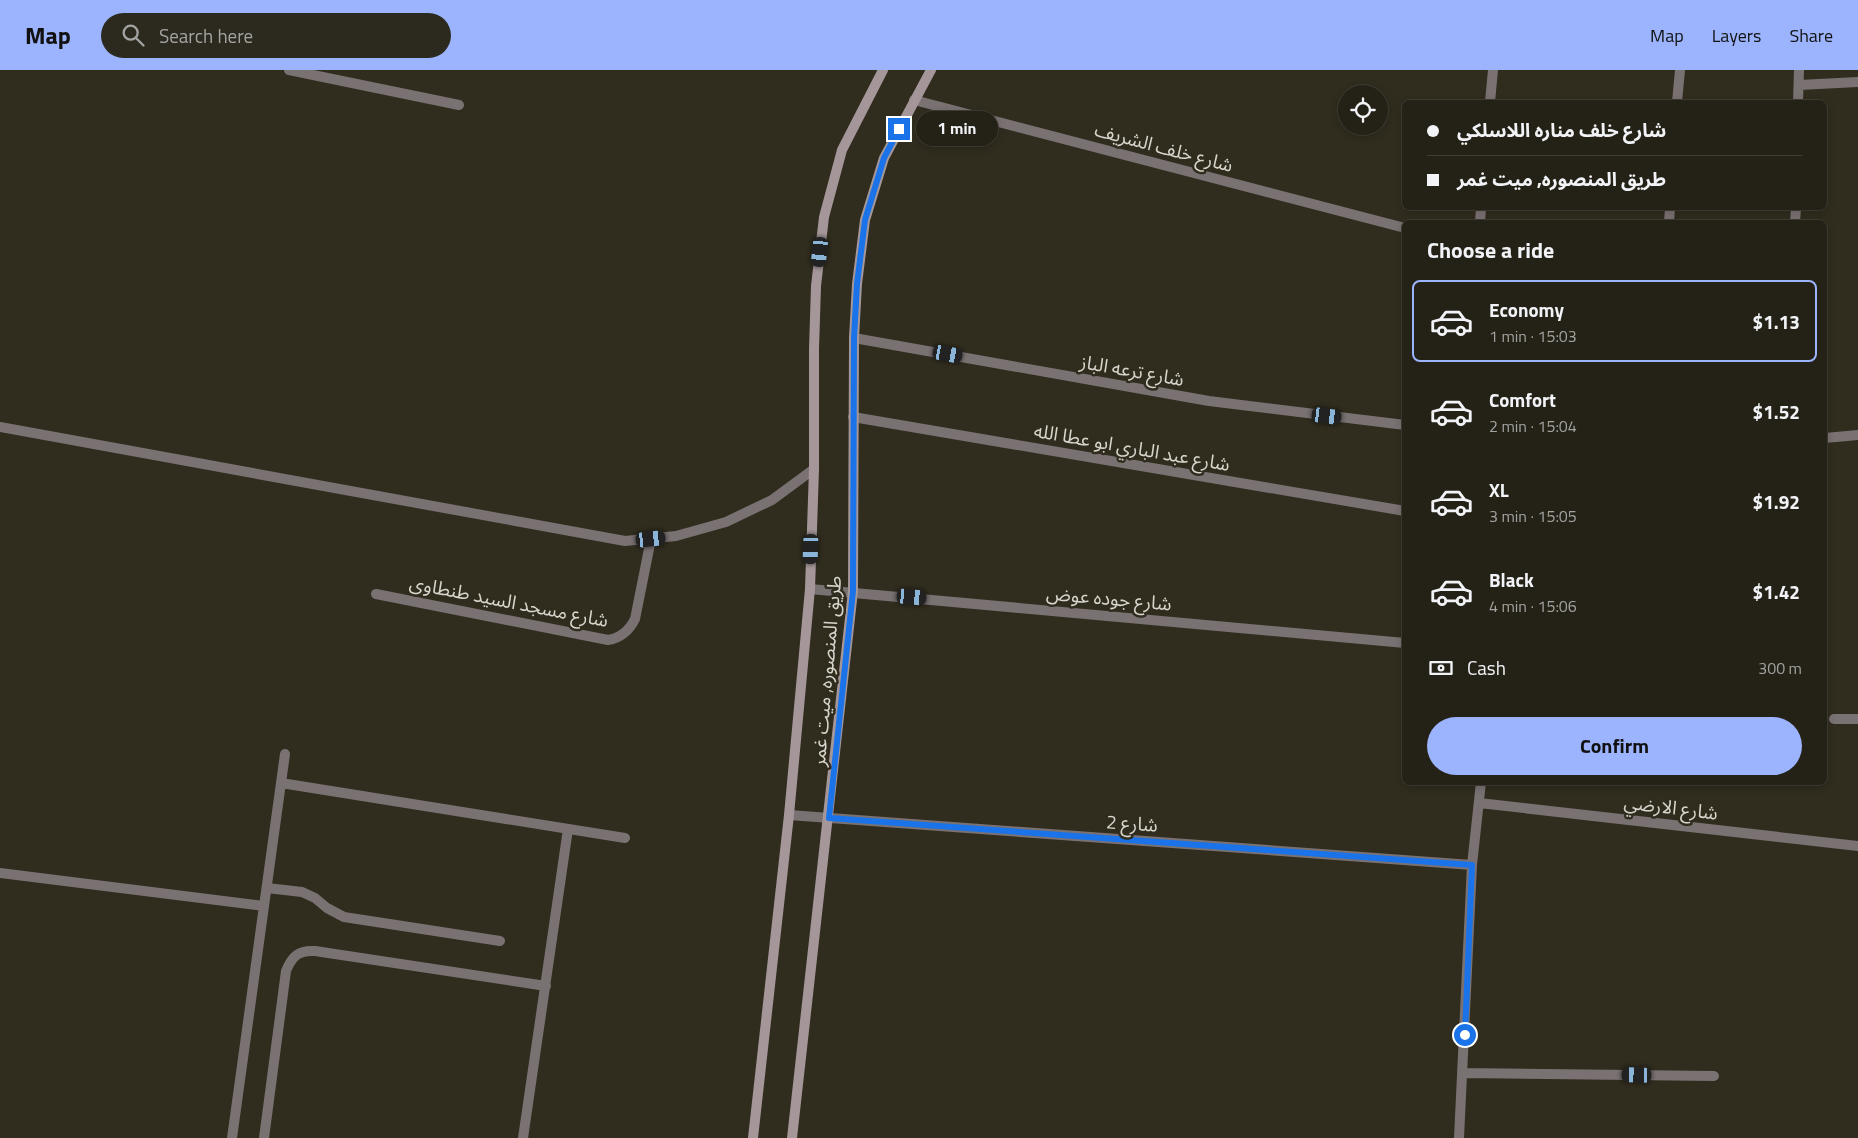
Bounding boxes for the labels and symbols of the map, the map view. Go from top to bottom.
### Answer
callout: 1 min [916,112,999,146]
street label: شارع خلف الشريف [1092,114,1237,179]
route end [888,118,910,140]
car [810,236,829,268]
car [931,344,964,364]
street label: شارع ترعه الباز [1077,346,1187,393]
car [1311,407,1342,425]
street label: شارع عبد الباري ابو عطا الله [1032,415,1232,479]
car [635,530,666,548]
car [802,534,819,564]
street label: شارع مسجد السيد طنطاوى [407,567,611,634]
street label: طريق المنصوره, ميت غمر [803,574,848,769]
street label: شارع جوده عوض [1045,578,1173,617]
car [896,588,927,606]
street label: شارع الارضي [1622,786,1720,828]
street label: شارع 2 [1105,806,1159,839]
route start [1454,1024,1476,1046]
car [1621,1067,1652,1083]

